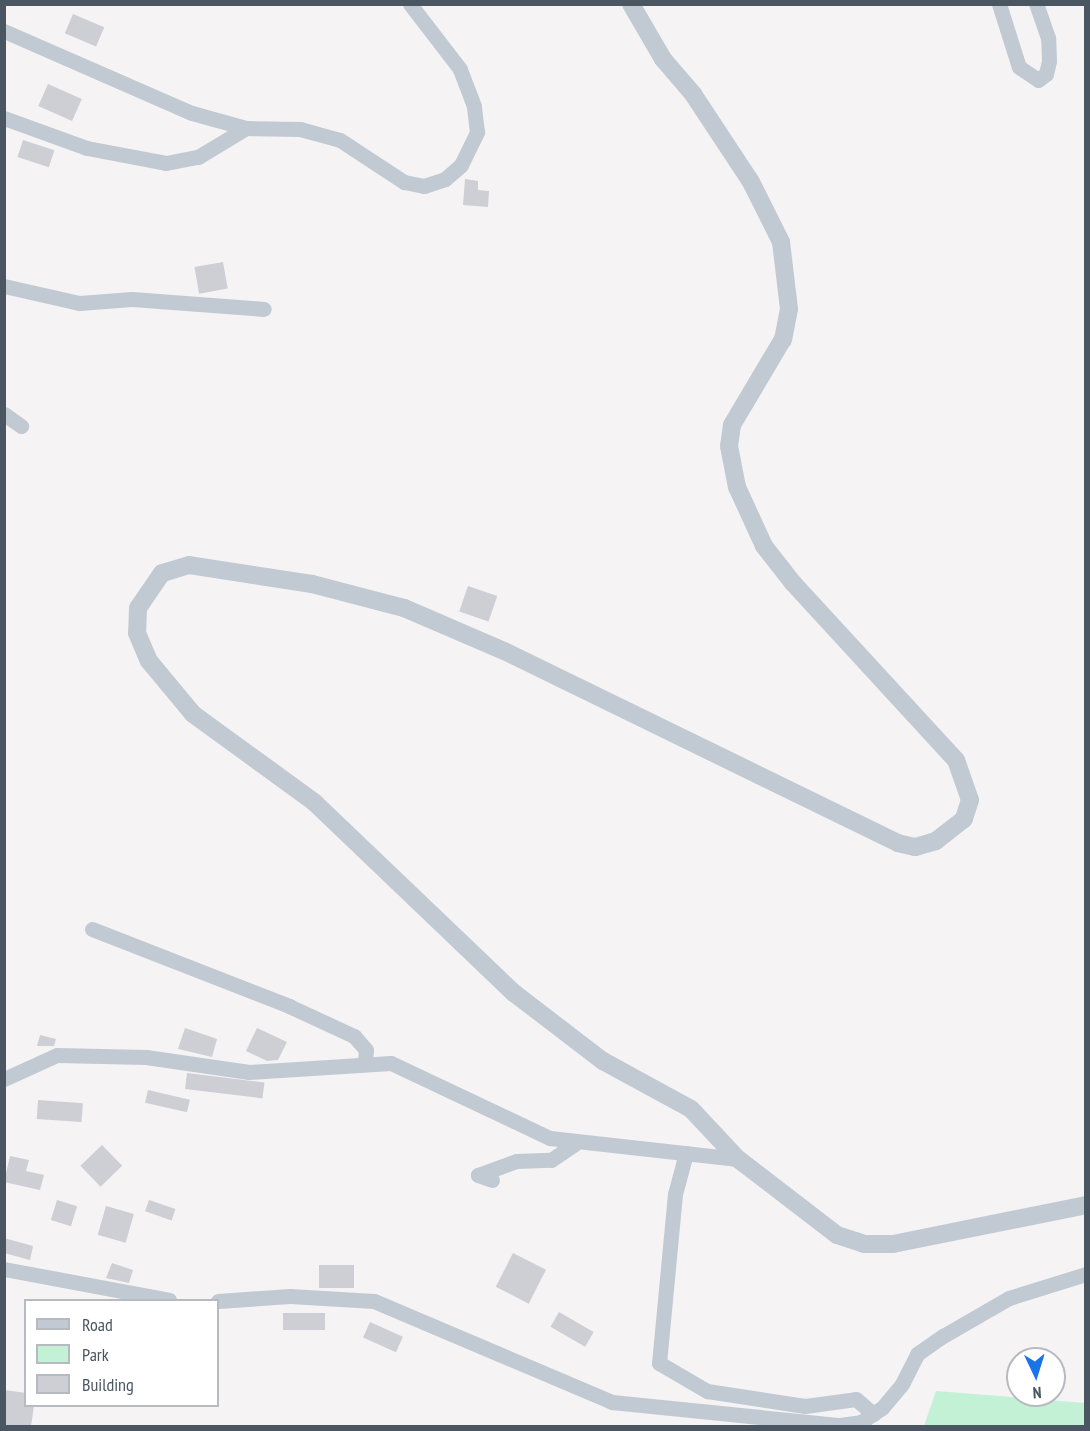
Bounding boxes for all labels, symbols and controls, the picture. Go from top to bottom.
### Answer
legend [24,1299,219,1407]
text: Road [82,1313,113,1336]
text: Park [82,1343,109,1366]
north arrow [1006,1347,1066,1407]
text: Building [82,1373,134,1396]
text: N [1032,1383,1042,1403]

